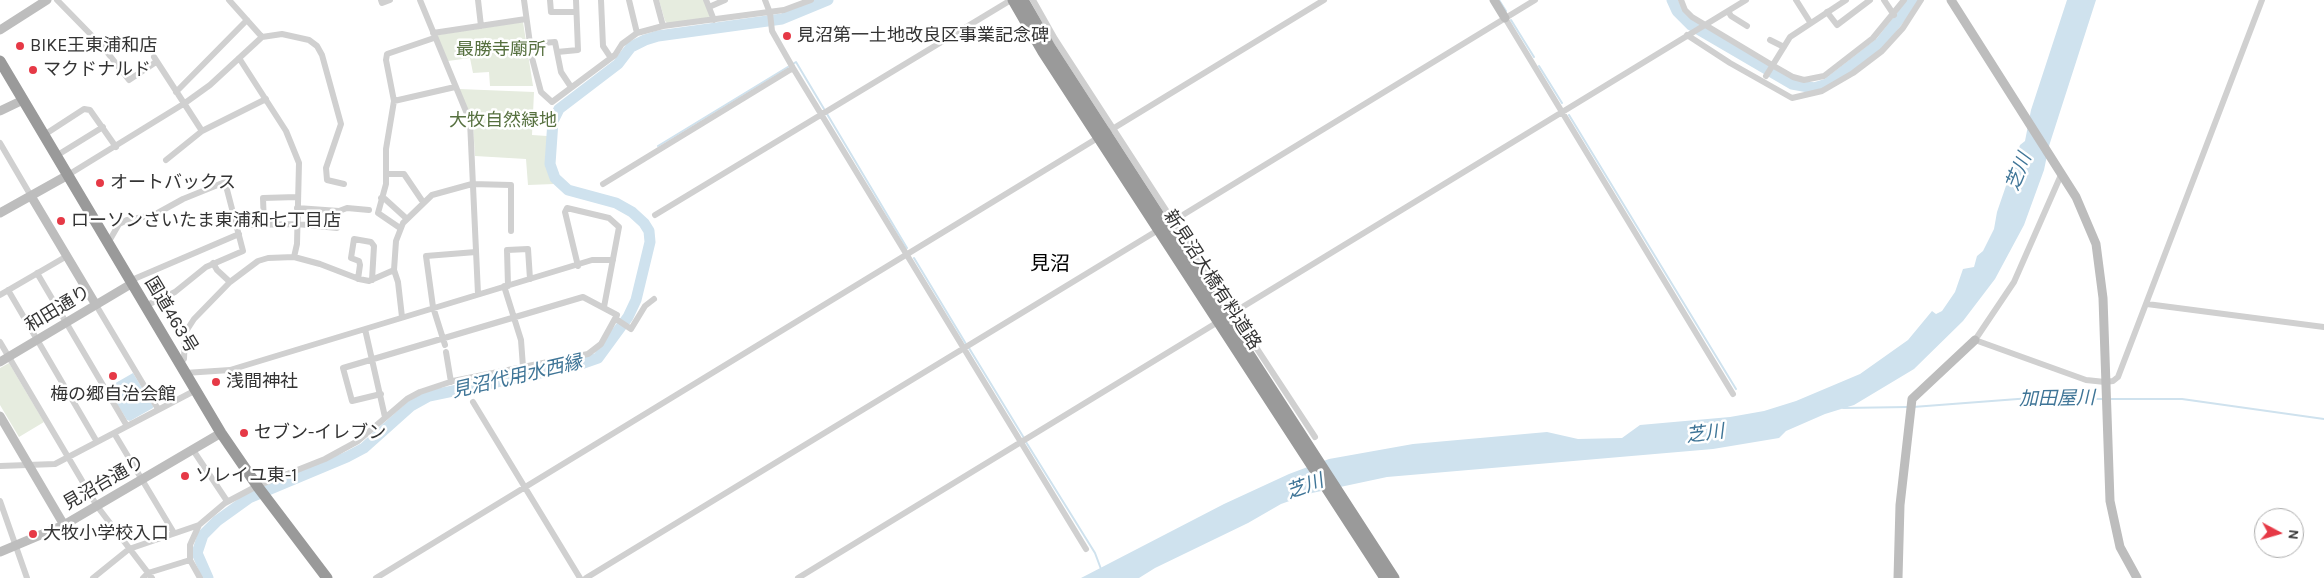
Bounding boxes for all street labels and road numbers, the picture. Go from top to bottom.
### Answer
street label: 新見沼大橋有料道路 [1159,206,1265,354]
street label: 国道463号 [140,273,202,357]
street label: 和田通り [22,281,94,337]
street label: 見沼台通り [60,451,148,515]

